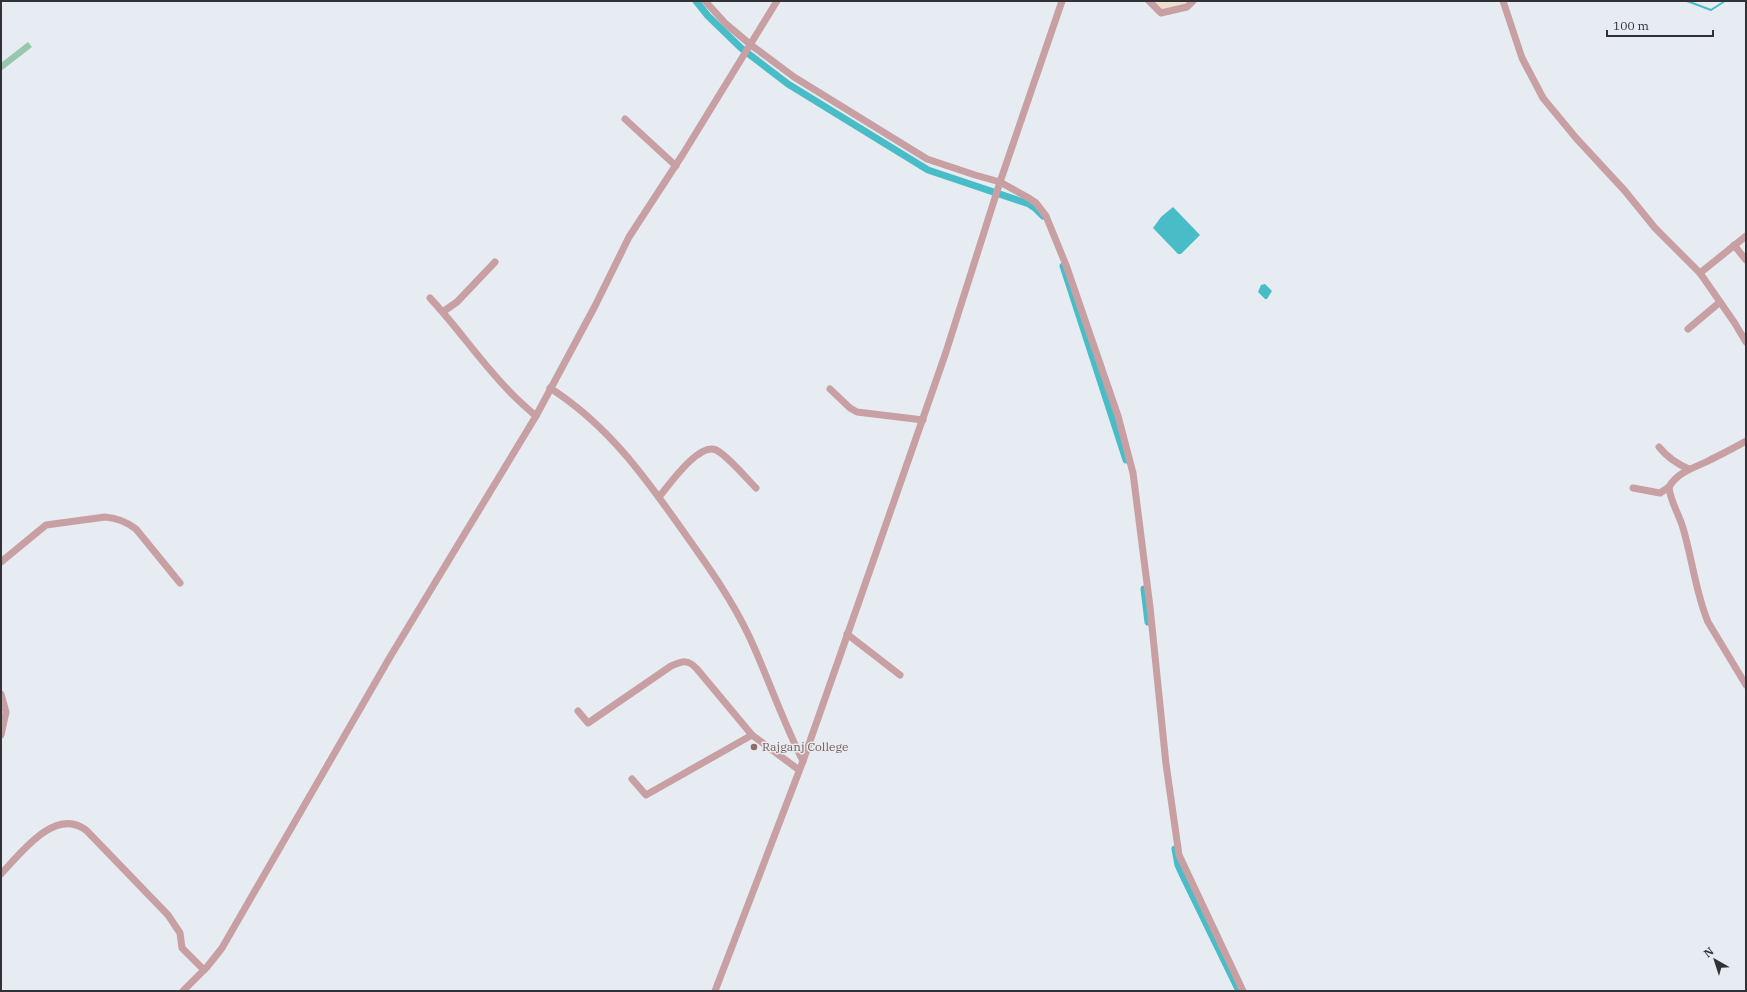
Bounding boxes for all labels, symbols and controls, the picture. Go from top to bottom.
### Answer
scale bar [1607,12,1713,38]
text: 100 m [1613,18,1649,33]
place label: Rajganj College [762,739,848,754]
marker: Rajganj College [749,742,759,752]
north arrow [1695,940,1735,980]
text: N [1701,944,1717,960]

